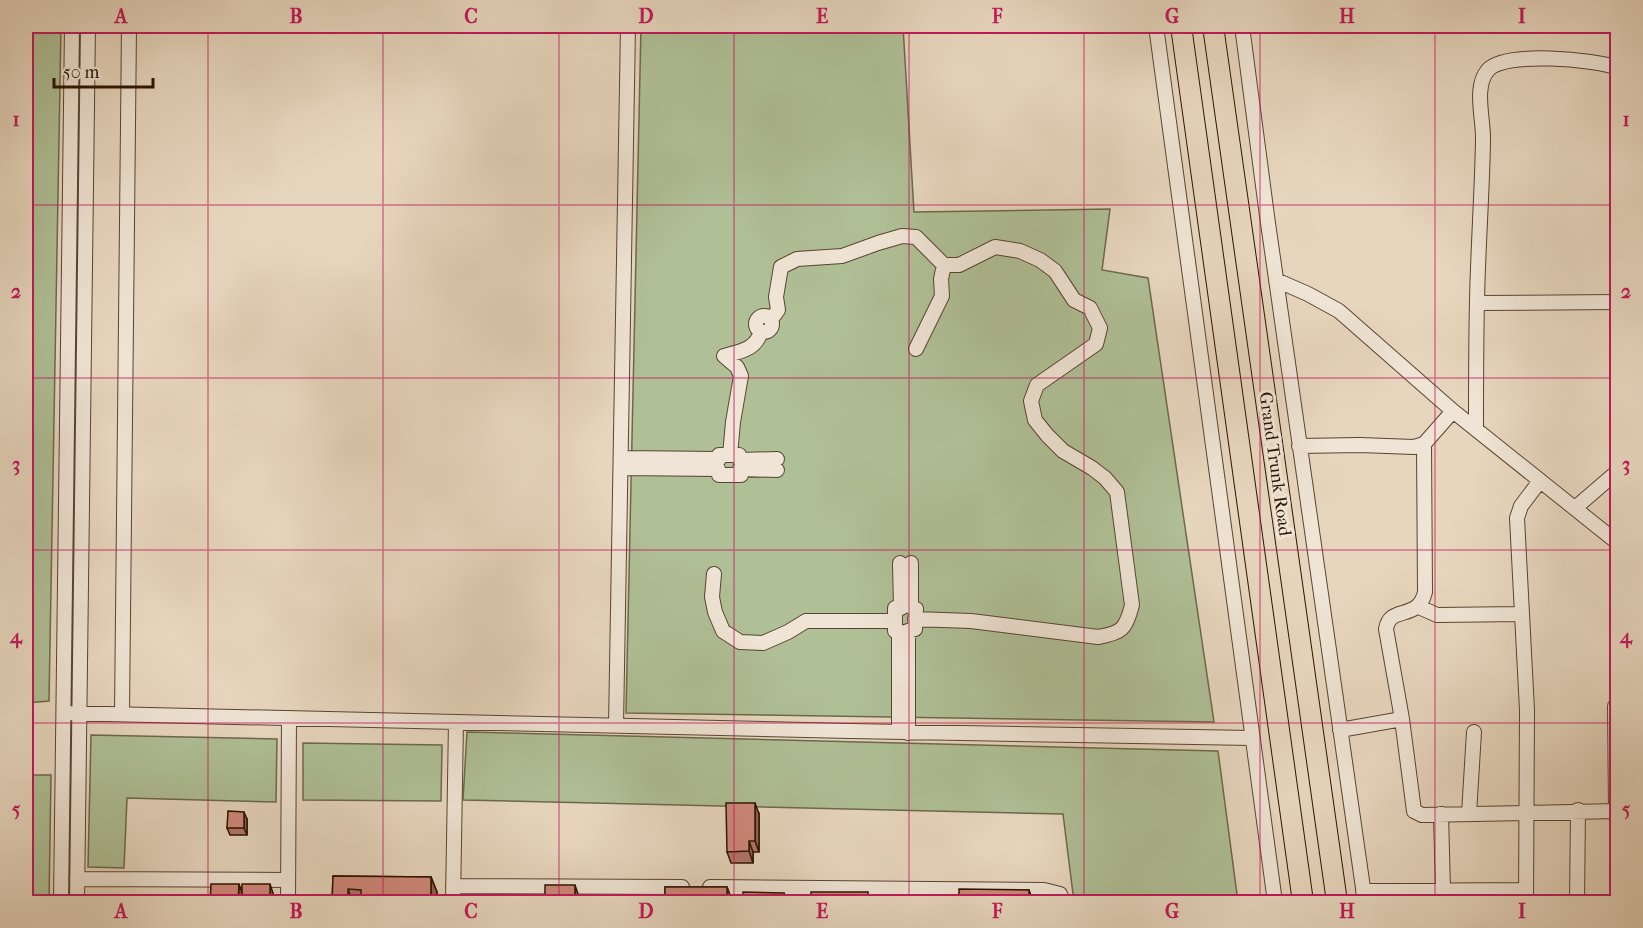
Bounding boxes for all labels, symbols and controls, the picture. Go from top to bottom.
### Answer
text: A [113,5,129,28]
text: B [289,5,303,28]
text: C [464,5,478,28]
text: D [638,5,654,28]
text: E [816,5,828,28]
text: F [991,5,1003,28]
text: G [1165,5,1179,28]
text: H [1339,5,1355,28]
text: I [1518,5,1526,28]
scale bar [54,51,153,89]
text: 50 m [63,62,100,83]
text: 1 [12,108,20,131]
text: 1 [1622,108,1630,131]
text: 2 [11,280,21,303]
text: 2 [1621,280,1631,303]
street label: Grand Trunk Road [1254,391,1296,538]
text: 3 [12,453,20,476]
text: 3 [1622,453,1630,476]
text: 4 [9,625,23,649]
text: 4 [1619,625,1633,649]
text: 5 [12,798,21,821]
text: 5 [1622,798,1631,821]
text: A [113,900,129,923]
text: B [289,900,303,923]
text: C [464,900,478,923]
text: D [638,900,654,923]
text: E [816,900,828,923]
text: F [991,900,1003,923]
text: G [1165,900,1179,923]
text: H [1339,900,1355,923]
text: I [1518,900,1526,923]

